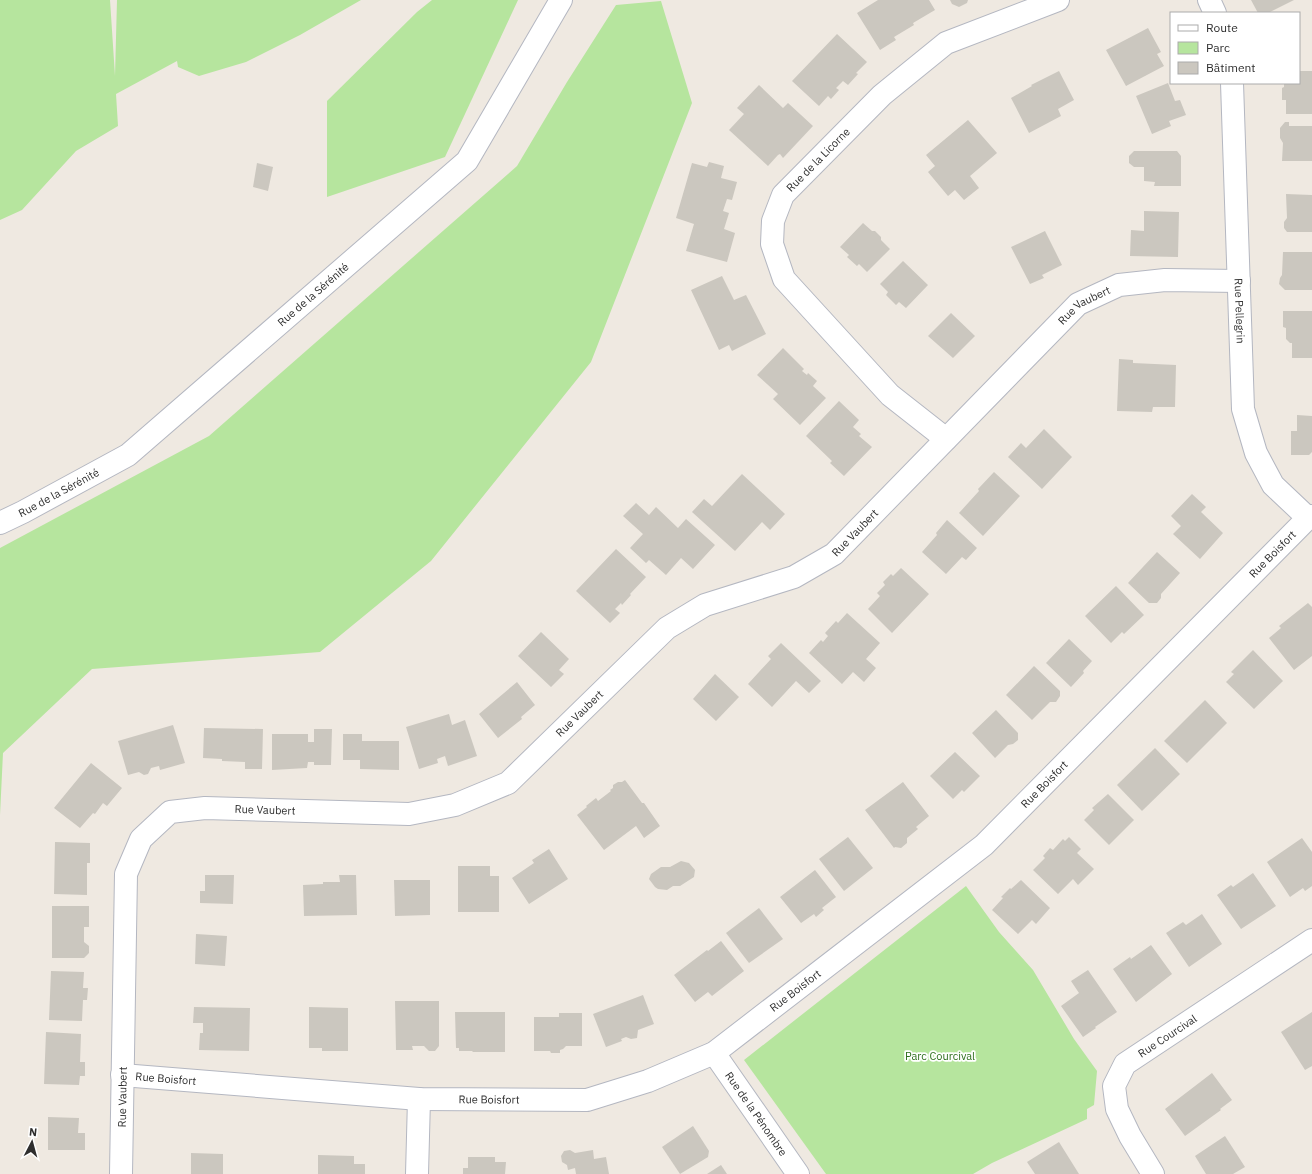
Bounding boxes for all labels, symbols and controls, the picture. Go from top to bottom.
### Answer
legend [1170,12,1300,84]
text: Route [1206,20,1238,35]
text: Parc [1206,40,1230,55]
text: Bâtiment [1206,60,1256,75]
street label: Rue de la Licorne [783,125,853,195]
street label: Rue de la Sérénité [275,260,352,329]
street label: Rue Pellegrin [1232,278,1248,344]
street label: Rue Vaubert [1055,283,1113,327]
street label: Rue de la Sérénité [16,465,101,520]
street label: Rue Vaubert [829,506,881,559]
street label: Rue Boisfort [1246,527,1299,581]
street label: Rue Vaubert [553,687,606,740]
street label: Rue Boisfort [1018,757,1071,811]
street label: Rue Vaubert [234,802,296,818]
street label: Rue Boisfort [767,966,824,1015]
street label: Rue Courcival [1135,1011,1199,1060]
park label: Parc Courcival [905,1049,975,1063]
street label: Rue Vaubert [115,1066,130,1128]
street label: Rue Boisfort [135,1069,197,1088]
street label: Rue de la Pénombre [722,1069,790,1159]
street label: Rue Boisfort [458,1092,520,1107]
north arrow [12,1122,52,1162]
text: N [28,1125,38,1139]

